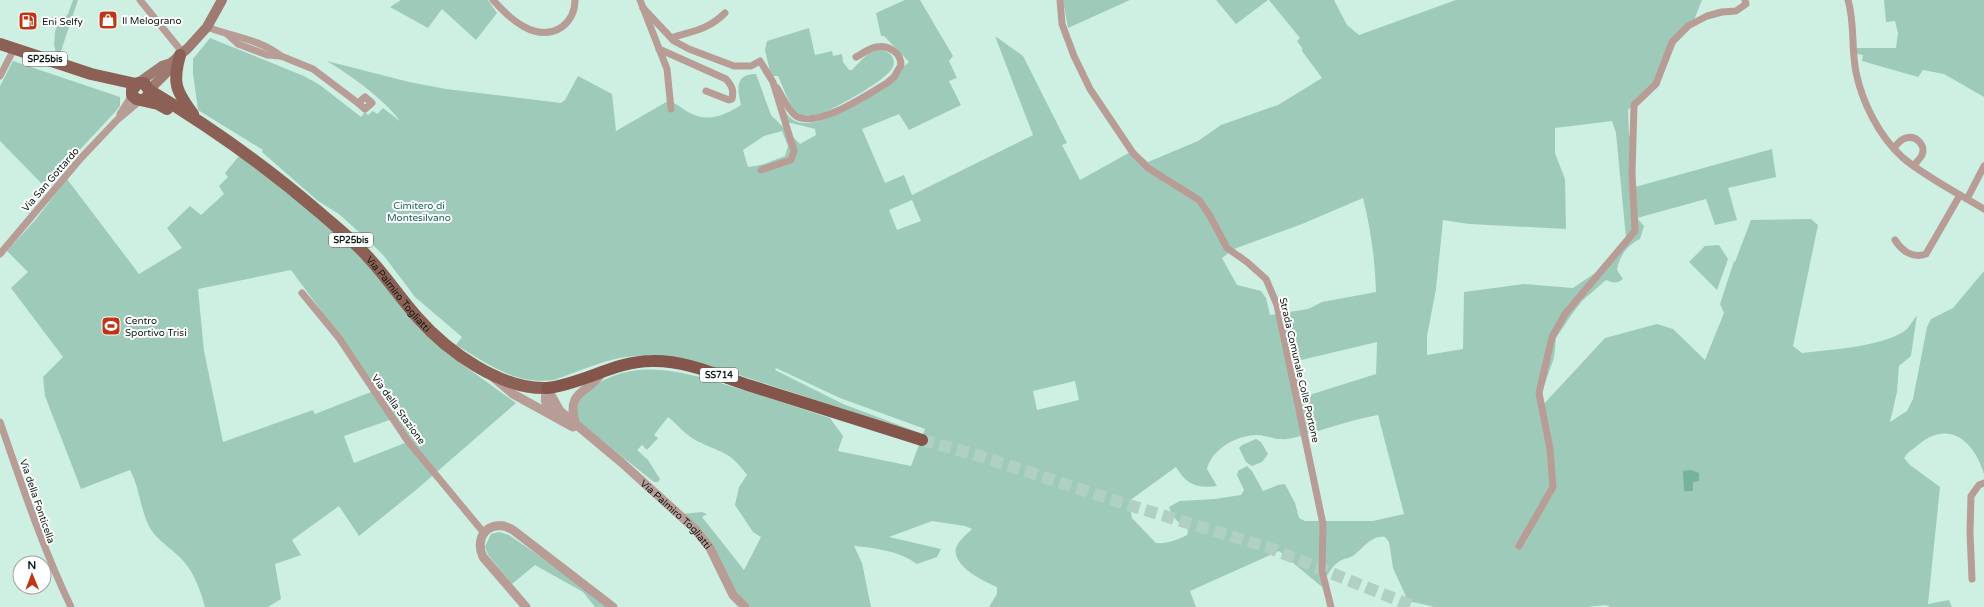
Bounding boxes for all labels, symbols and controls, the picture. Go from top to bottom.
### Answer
shop icon: Il Melograno [97,9,119,31]
fuel station icon: Eni Selfy [17,10,39,32]
place label: Il Melograno [122,15,182,27]
place label: Eni Selfy [42,16,84,28]
road number: SP25bis [23,52,67,66]
street label: Via San Gottardo [20,145,82,214]
park label: Cimitero di Montesilvano [387,200,451,224]
road number: SP25bis [329,233,373,247]
street label: Via Palmiro Togliatti [363,254,433,335]
street label: Strada Comunale Colle Portone [1276,297,1322,444]
sports icon: Centro Sportivo Trisi [100,315,122,337]
place label: Centro Sportivo Trisi [125,315,187,339]
road number: SS714 [700,368,738,382]
street label: Via della Stazione [369,372,428,447]
street label: Via della Fonticella [17,458,57,545]
street label: Via Palmiro Togliatti [638,478,714,552]
north arrow [12,555,52,595]
text: N [27,559,36,572]

